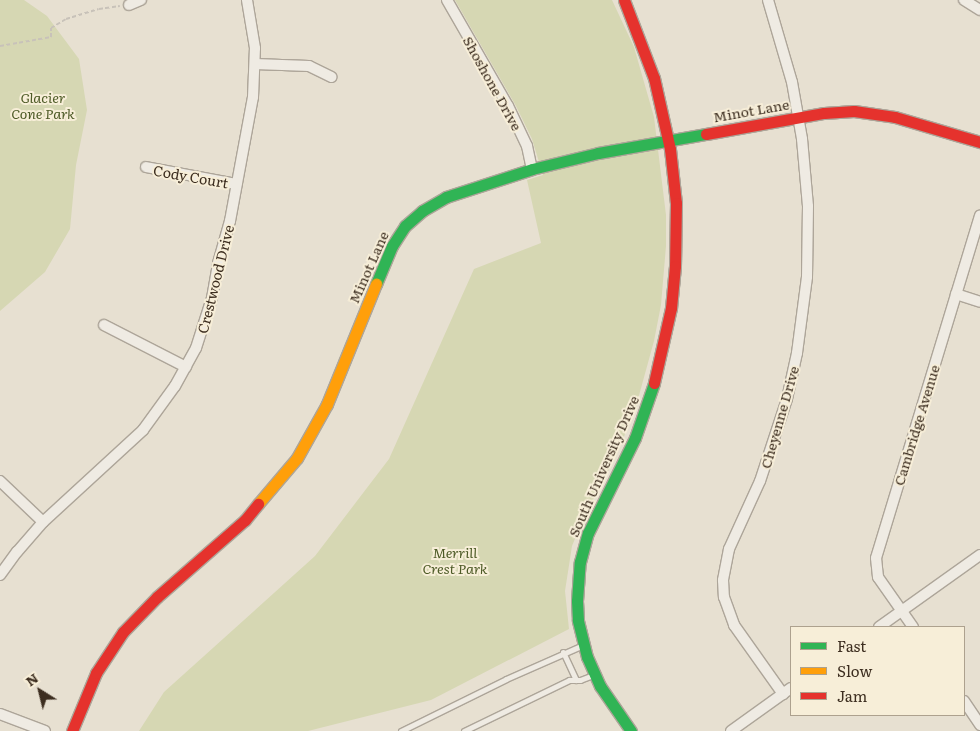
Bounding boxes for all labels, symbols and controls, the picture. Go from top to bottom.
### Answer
street label: Shoshone Drive [460,33,526,133]
park label: Glacier Cone Park [11,89,75,121]
street label: Minot Lane [712,95,790,125]
street label: Cody Court [152,161,230,191]
street label: Crestwood Drive [193,223,237,335]
street label: Minot Lane [345,228,391,306]
street label: Cambridge Avenue [890,363,942,487]
street label: Cheyenne Drive [756,364,802,470]
street label: South University Drive [564,393,642,539]
park label: Merrill Crest Park [422,544,488,576]
legend [790,626,965,716]
text: Fast [837,634,866,657]
text: Slow [837,659,872,682]
north arrow [15,666,65,716]
text: N [21,667,42,690]
text: Jam [837,684,867,707]

